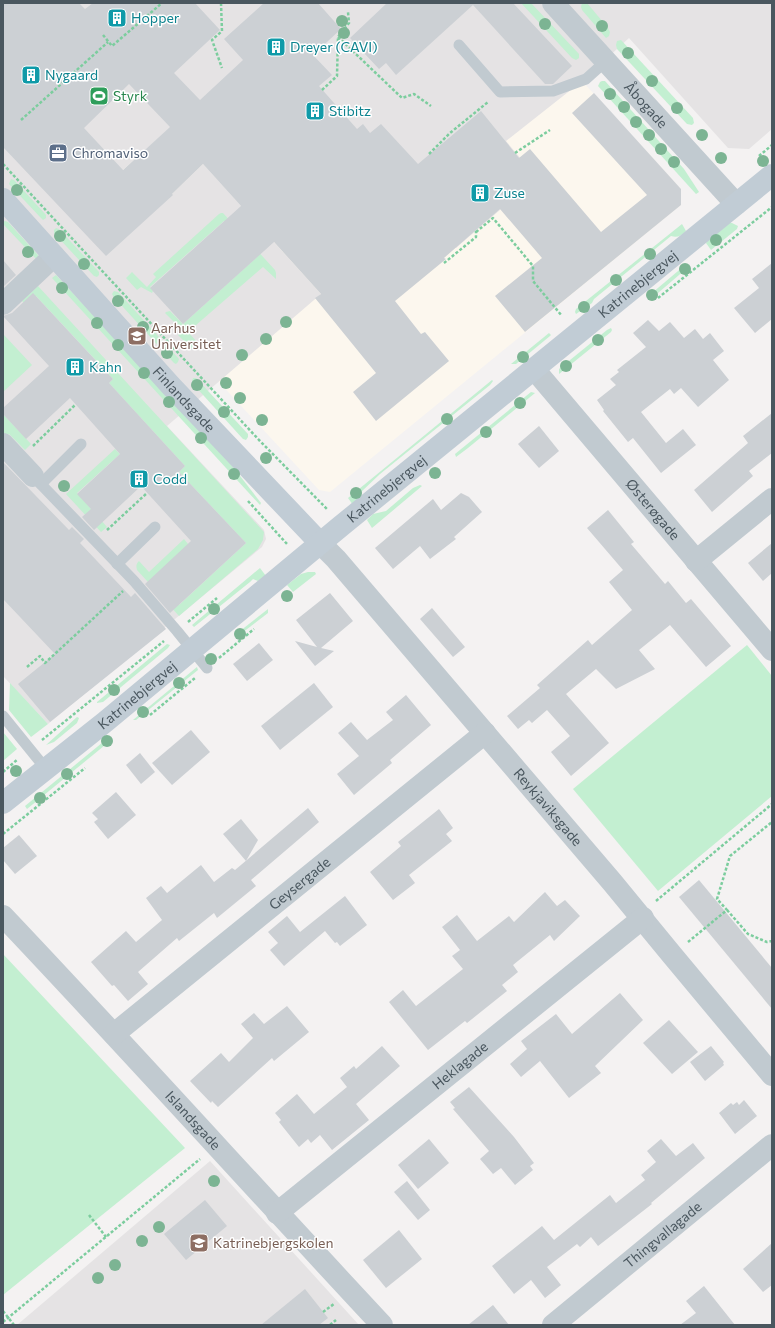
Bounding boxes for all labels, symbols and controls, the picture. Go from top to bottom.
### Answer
building icon: Hopper [106,7,128,29]
place label: Hopper [131,9,180,26]
building icon: Dreyer (CAVI) [265,36,287,58]
place label: Dreyer (CAVI) [290,38,378,55]
building icon: Nygaard [20,64,42,86]
place label: Nygaard [45,66,98,83]
street label: Åbogade [621,78,672,131]
sports icon: Styrk [88,85,110,107]
place label: Styrk [113,87,148,104]
building icon: Stibitz [304,100,326,122]
place label: Stibitz [329,102,371,119]
office icon: Chromaviso [47,142,69,164]
place label: Chromaviso [72,144,148,161]
building icon: Zuse [469,182,491,204]
place label: Zuse [494,184,525,201]
street label: Katrinebjergvej [594,246,681,321]
place label: Aarhus Universitet [151,319,221,352]
school or university icon: Aarhus Universitet [126,325,148,347]
building icon: Kahn [64,356,86,378]
place label: Kahn [89,358,122,375]
street label: Finlandsgade [150,363,219,435]
street label: Katrinebjergvej [343,451,430,526]
building icon: Codd [128,468,150,490]
place label: Codd [153,470,187,487]
street label: Østerøgade [623,475,684,543]
street label: Katrinebjergvej [94,657,180,733]
street label: Reykjaviksgade [510,764,586,849]
street label: Geysergade [265,853,333,913]
street label: Heklagade [428,1038,491,1093]
street label: Islandsgade [162,1087,225,1153]
street label: Thingvallagade [620,1198,705,1271]
school or university icon: Katrinebjergskolen [188,1232,210,1254]
place label: Katrinebjergskolen [213,1234,333,1251]

